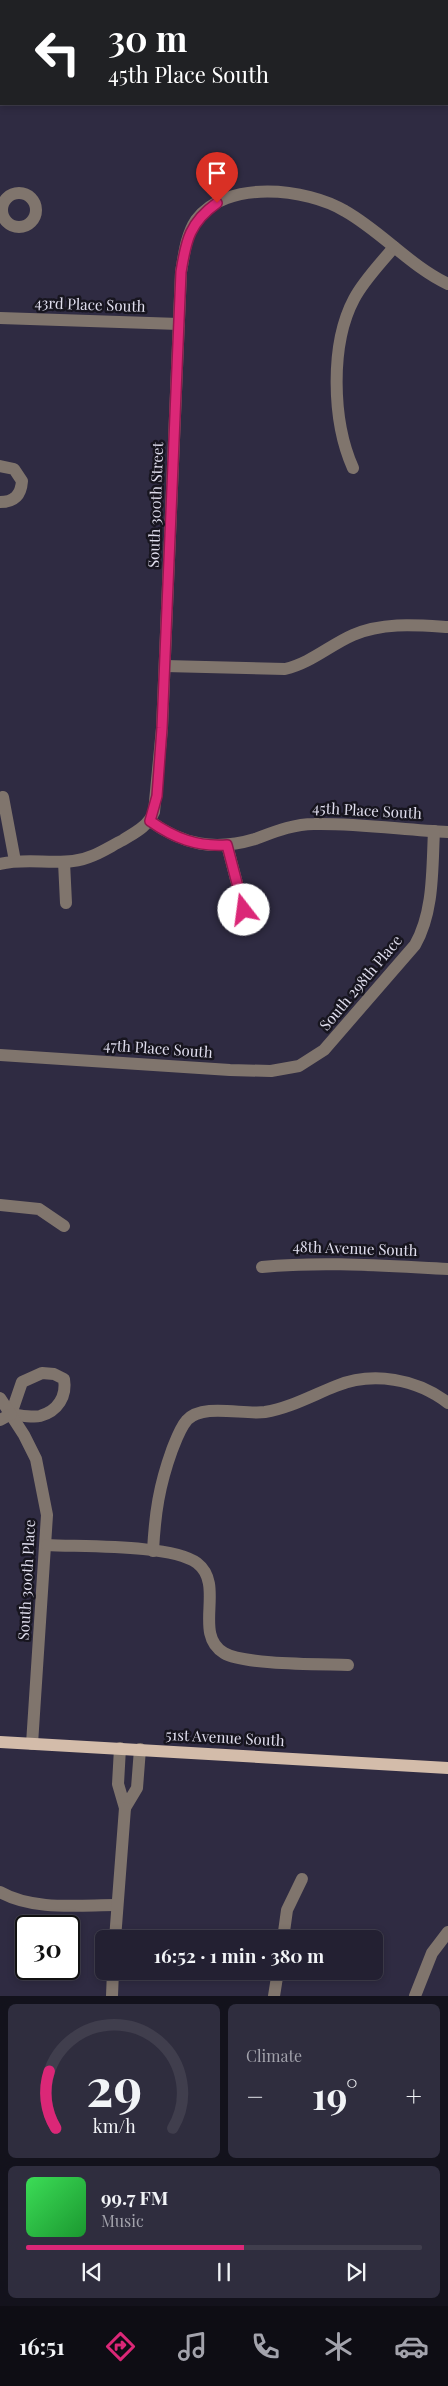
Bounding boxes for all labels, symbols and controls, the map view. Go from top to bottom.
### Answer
text: 30 m [108,14,188,61]
icon: left [25,20,90,85]
text: 45th Place South [108,59,269,89]
pin [196,152,238,203]
icon: arrive [203,159,231,187]
street label: 43rd Place South [34,292,146,316]
street label: South 300th Street [143,441,167,568]
street label: 45th Place South [312,797,423,823]
position arrow [217,883,269,935]
street label: South 298th Place [314,930,406,1034]
street label: 47th Place South [103,1034,213,1062]
street label: 48th Avenue South [292,1236,418,1260]
street label: South 300th Place [13,1519,39,1641]
street label: 51st Avenue South [165,1724,285,1750]
speed limit sign: 30 [15,1915,80,1980]
text: 16:52 · 1 min · 380 m [154,1942,324,1968]
text: Climate [246,2045,302,2066]
text: 29 [86,2051,142,2120]
text: 19° [312,2069,358,2120]
text: − [246,2077,264,2114]
text: + [406,2077,422,2114]
text: km/h [93,2114,136,2137]
text: 99.7 FM [101,2184,168,2210]
text: Music [101,2210,144,2231]
icon: previous [78,2258,106,2286]
icon: pause [210,2258,238,2286]
icon: next [342,2258,370,2286]
icon: directions [103,2329,138,2364]
icon: music [175,2329,210,2364]
icon: phone [248,2329,283,2364]
icon: climate [321,2329,356,2364]
icon: car [394,2329,429,2364]
text: 16:51 [19,2331,65,2361]

